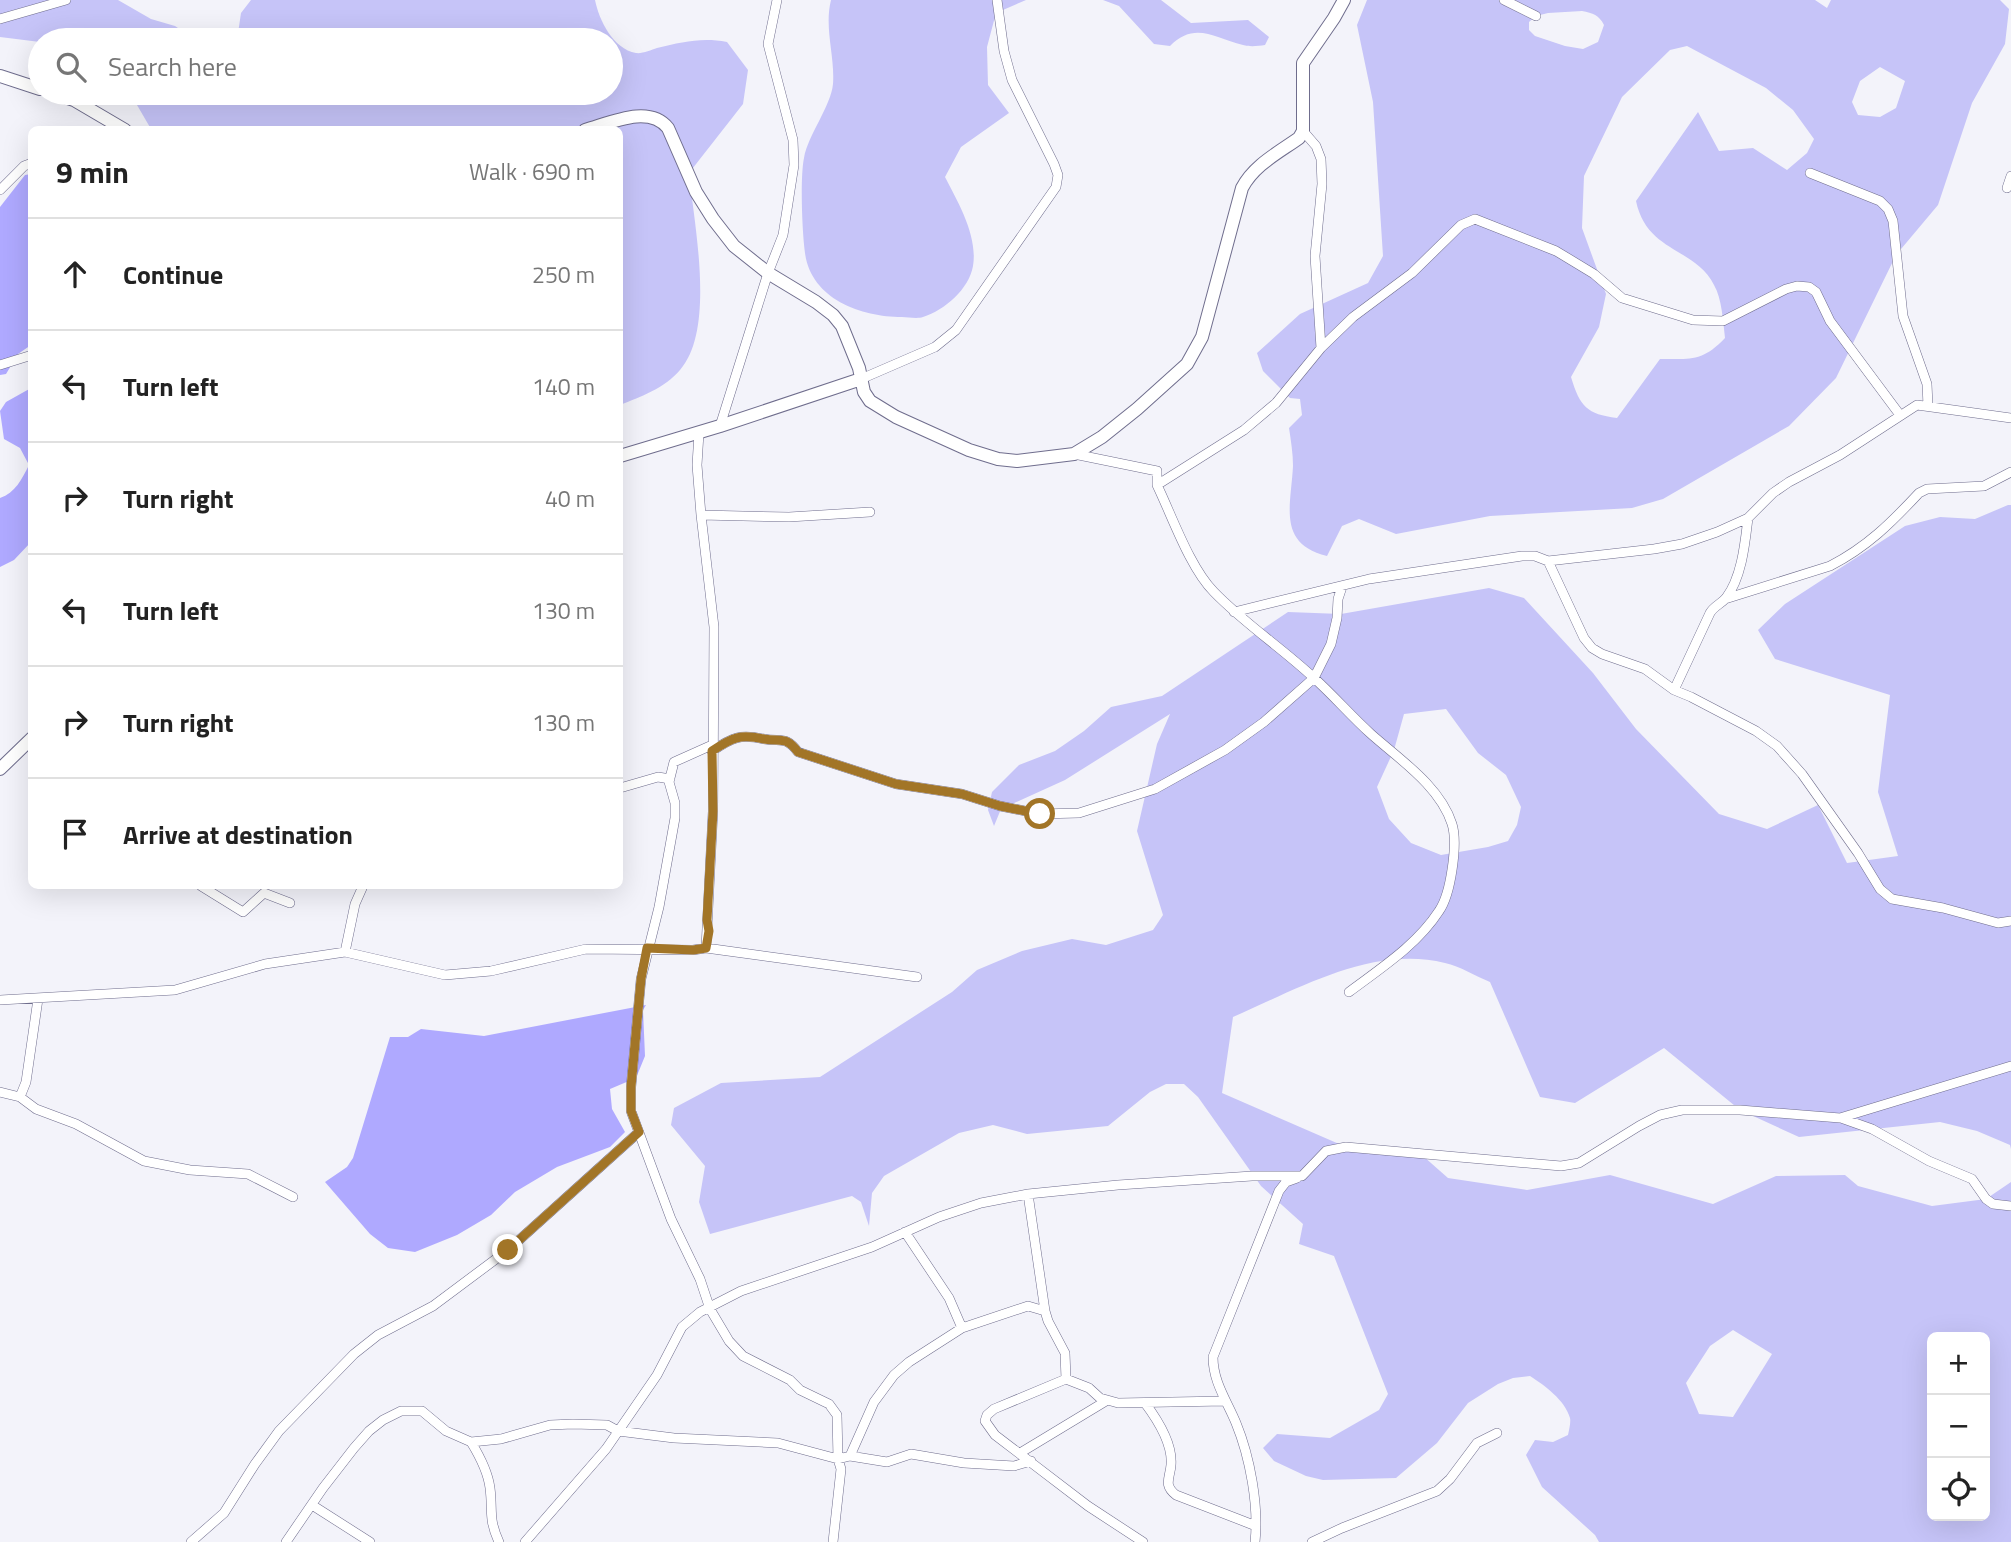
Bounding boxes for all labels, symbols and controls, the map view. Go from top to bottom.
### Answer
search box [28,28,623,105]
text: Search here [108,47,237,86]
icon: search [52,48,90,86]
text: 9 min [56,149,129,195]
text: Walk · 690 m [469,154,595,189]
icon: ahead [56,255,94,293]
text: Continue [123,255,223,294]
text: 250 m [532,257,595,292]
icon: left [56,367,94,405]
text: Turn left [123,367,218,406]
text: 140 m [532,369,595,404]
icon: right [56,479,94,517]
text: Turn right [123,479,234,518]
text: 40 m [545,481,595,516]
icon: left [56,591,94,629]
text: Turn left [123,591,218,630]
text: 130 m [532,593,595,628]
icon: right [56,703,94,741]
text: Turn right [123,703,234,742]
text: 130 m [532,705,595,740]
route start [1024,798,1055,829]
icon: arrive [56,815,94,853]
text: Arrive at destination [123,815,353,854]
route end [492,1234,523,1265]
map controls [1927,1332,1990,1521]
button: + [1927,1332,1990,1395]
button: − [1927,1395,1990,1458]
button: locate [1927,1458,1990,1521]

